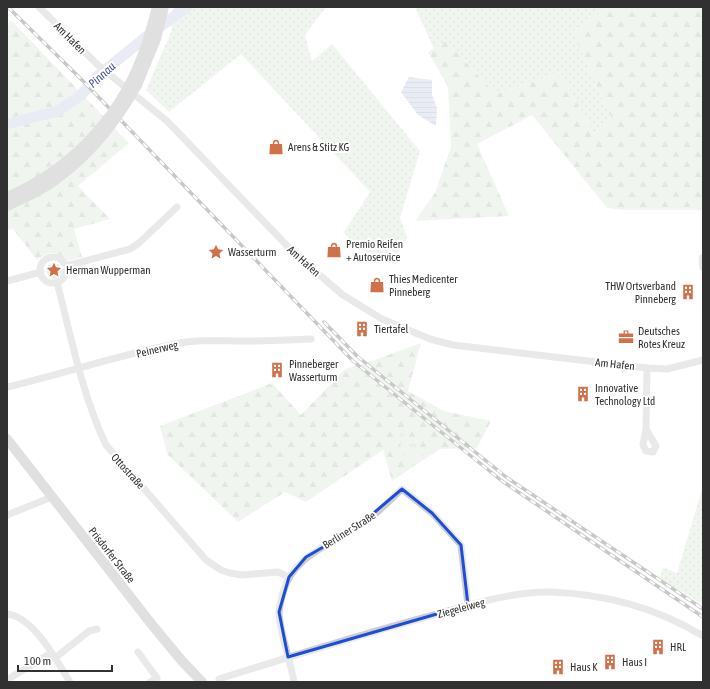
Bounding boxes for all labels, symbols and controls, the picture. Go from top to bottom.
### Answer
street label: Am Hafen [52,20,88,56]
water label: Pinnau [86,59,119,91]
shop icon: Arens & Stitz KG [267,138,285,156]
place label: Arens & Stitz KG [288,141,350,153]
place label: Premio Reifen + Autoservice [346,238,403,263]
shop icon: Premio Reifen + Autoservice [325,241,343,259]
place icon: Wasserturm [207,243,225,261]
street label: Am Hafen [285,243,323,279]
place label: Wasserturm [228,246,276,258]
place icon: Herman Wupperman [45,261,63,279]
place label: Herman Wupperman [66,264,151,276]
place label: Thies Medicenter Pinneberg [389,273,458,298]
shop icon: Thies Medicenter Pinneberg [368,276,386,294]
place label: THW Ortsverband Pinneberg [605,280,676,305]
building icon: THW Ortsverband Pinneberg [679,283,697,301]
building icon: Tiertafel [353,320,371,338]
place label: Tiertafel [374,323,409,335]
place label: Deutsches Rotes Kreuz [638,325,685,350]
office icon: Deutsches Rotes Kreuz [617,328,635,346]
street label: Peinerweg [135,338,179,360]
street label: Am Hafen [595,356,635,372]
place label: Pinneberger Wasserturm [289,358,339,383]
building icon: Pinneberger Wasserturm [268,361,286,379]
place label: Innovative Technology Ltd [595,382,655,407]
building icon: Innovative Technology Ltd [574,385,592,403]
street label: Ottostraße [109,451,147,491]
street label: Berliner Straße [320,509,378,551]
street label: Prisdorfer Straße [87,525,137,585]
street label: Ziegeleiweg [436,596,486,620]
building icon: HRL [649,638,667,656]
place label: HRL [670,641,687,653]
scale bar [18,647,112,673]
building icon: Haus I [601,653,619,671]
text: 100 m [24,654,51,668]
place label: Haus I [622,656,647,668]
building icon: Haus K [549,658,567,676]
place label: Haus K [570,661,598,673]

